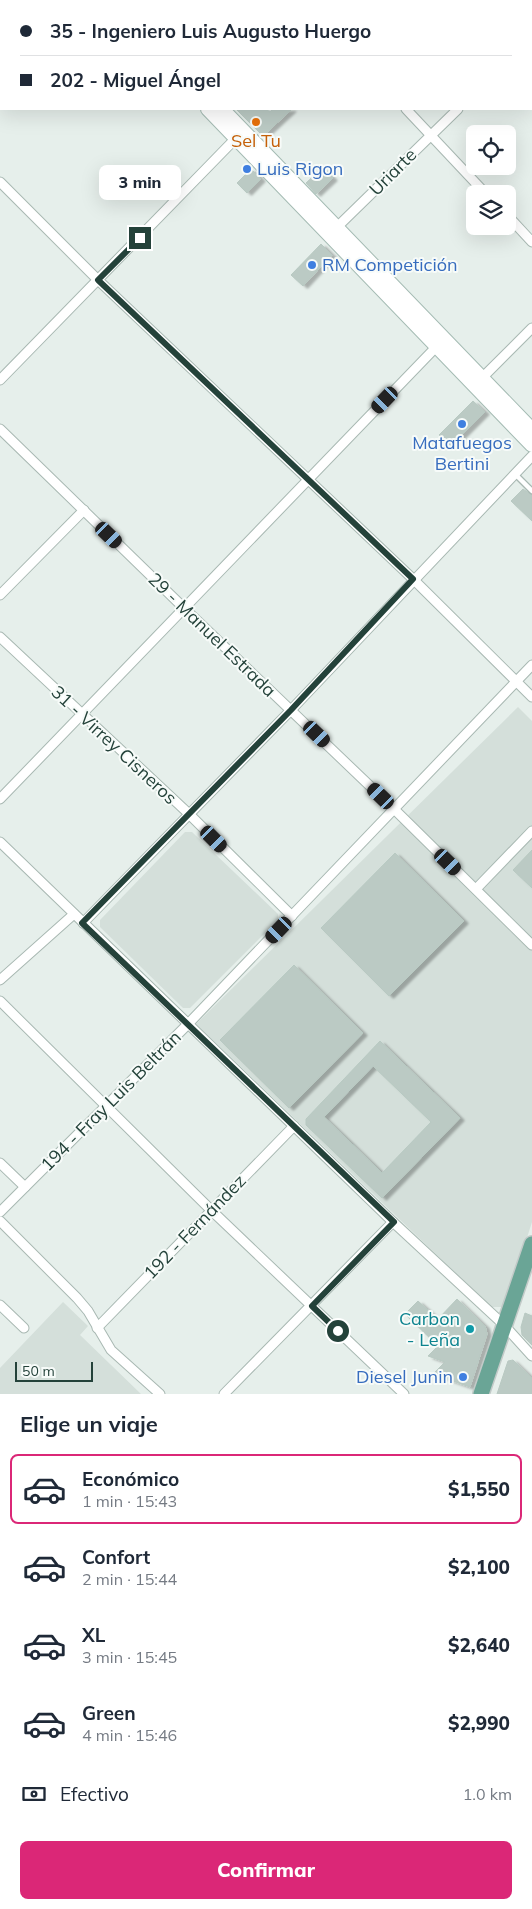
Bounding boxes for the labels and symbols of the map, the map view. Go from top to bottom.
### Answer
marker: Sel Tu [250,116,262,128]
place label: Sel Tu [231,129,281,152]
street label: Uriarte [364,143,421,200]
place label: Luis Rigon [257,157,343,180]
marker: Luis Rigon [241,163,253,175]
callout: 3 min [99,166,181,200]
route end [129,227,151,249]
place label: RM Competición [322,253,458,276]
marker: RM Competición [306,259,318,271]
car [369,384,400,416]
marker: Matafuegos Bertini [456,418,468,430]
place label: Matafuegos Bertini [412,431,512,475]
car [92,519,125,551]
street label: 29 - Manuel Estrada [144,568,281,702]
street label: 31 - Virrey Cisneros [47,680,182,809]
car [300,718,333,750]
car [364,780,397,812]
car [198,823,229,855]
car [431,846,464,878]
car [263,914,294,946]
street label: 194 - Fray Luis Beltrán [36,1026,186,1176]
street label: 192 - Fernández [139,1169,251,1284]
place label: Carbon - Leña [399,1307,460,1351]
route start [327,1320,349,1342]
marker: Carbon - Leña [464,1323,476,1335]
scale bar [15,1359,92,1382]
place label: Diesel Junin [356,1365,453,1388]
marker: Diesel Junin [457,1371,469,1383]

